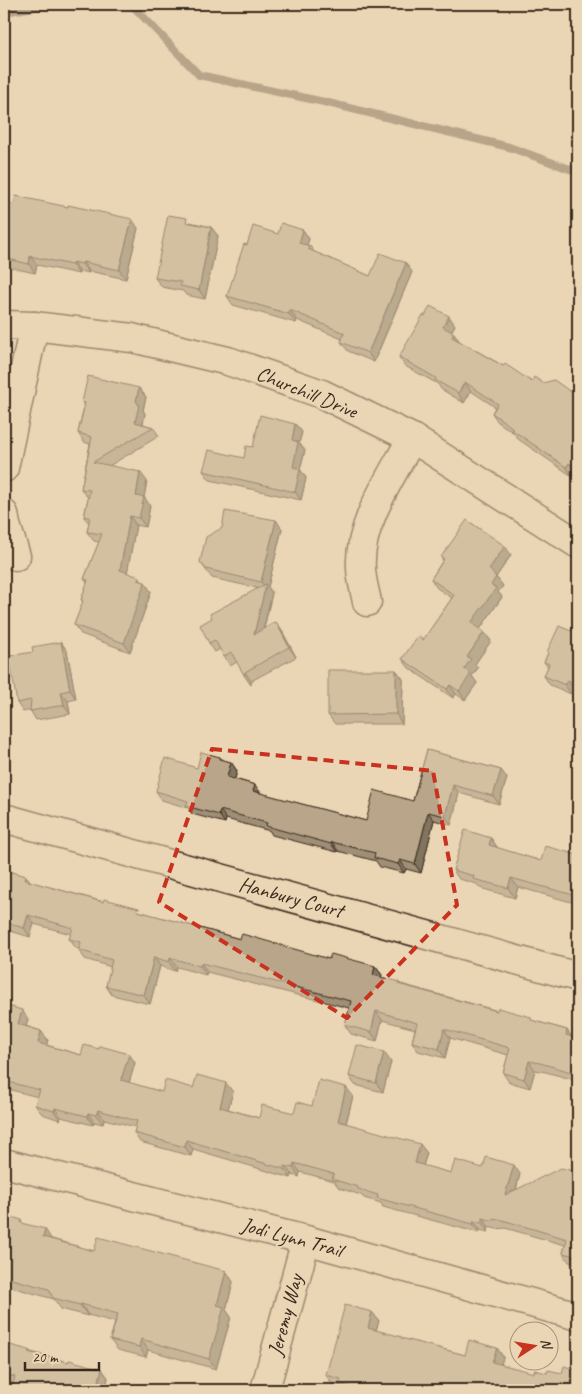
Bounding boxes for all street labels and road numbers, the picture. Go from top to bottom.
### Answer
street label: Churchill Drive [253,360,363,425]
street label: Hanbury Court [236,871,349,924]
street label: Jodi Lynn Trail [238,1211,349,1264]
street label: Jeremy Way [261,1270,309,1360]

